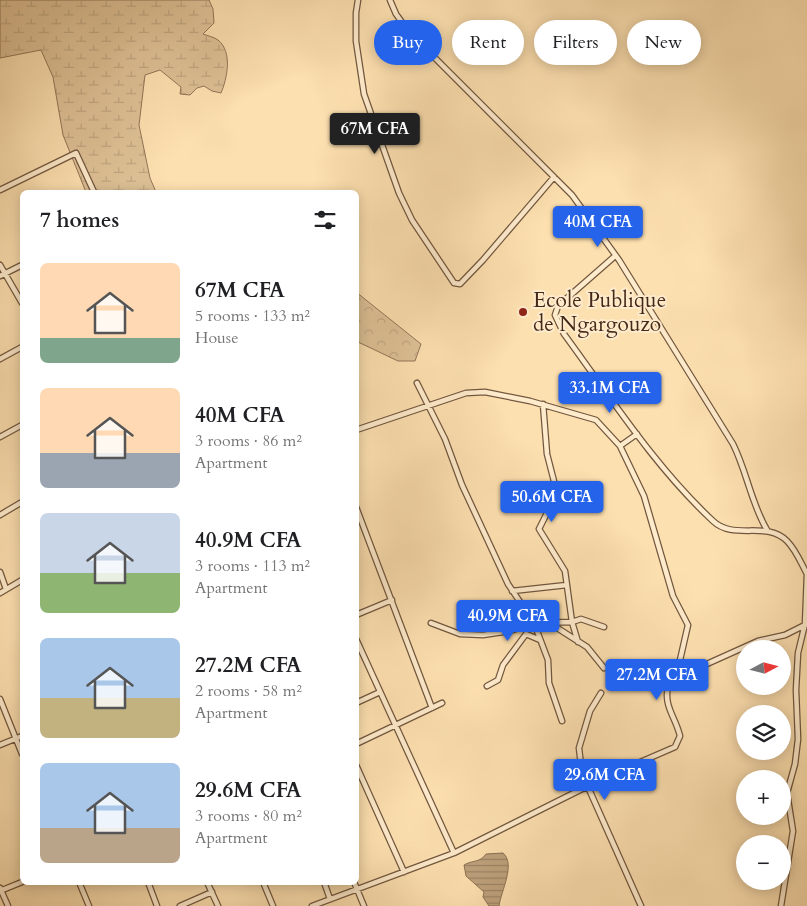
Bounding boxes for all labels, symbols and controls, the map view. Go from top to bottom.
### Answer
chip: Buy [374,20,442,65]
chip: Rent [452,20,524,65]
chip: Filters [534,20,617,65]
chip: New [627,20,701,65]
pin: 67M CFA [329,112,421,155]
text: 67M CFA [341,118,409,140]
text: 7 homes [40,206,119,235]
icon: filters [311,206,339,234]
pin: 40M CFA [552,206,644,248]
text: 40M CFA [564,211,632,233]
text: 67M CFA [195,276,285,305]
icon: home [80,283,140,343]
place label: Ecole Publique de Ngargouzo [533,286,666,339]
text: 5 rooms · 133 m² [195,305,310,327]
marker: Ecole Publique de Ngargouzo [517,306,529,318]
text: House [195,327,238,349]
pin: 33.1M CFA [553,372,667,414]
text: 33.1M CFA [569,377,651,399]
text: 40M CFA [195,401,285,430]
icon: home [80,408,140,468]
text: 3 rooms · 86 m² [195,430,302,452]
text: Apartment [195,452,268,474]
pin: 50.6M CFA [495,480,609,523]
text: 50.6M CFA [511,486,593,508]
text: 40.9M CFA [195,526,302,555]
icon: home [80,533,140,593]
text: 3 rooms · 113 m² [195,555,310,577]
text: Apartment [195,577,268,599]
pin: 40.9M CFA [451,600,565,642]
text: 40.9M CFA [467,605,549,627]
north arrow [736,640,791,695]
map controls [736,640,791,890]
text: 27.2M CFA [195,651,302,680]
icon: home [80,658,140,718]
pin: 27.2M CFA [600,658,714,701]
text: 27.2M CFA [616,664,698,686]
text: 2 rooms · 58 m² [195,680,302,702]
text: Apartment [195,702,268,724]
button: layers [736,705,791,760]
pin: 29.6M CFA [548,758,662,801]
text: 29.6M CFA [564,764,646,786]
button: + [736,770,791,825]
text: 29.6M CFA [195,776,302,805]
icon: home [80,783,140,843]
text: 3 rooms · 80 m² [195,805,302,827]
text: Apartment [195,827,268,849]
button: − [736,835,791,890]

